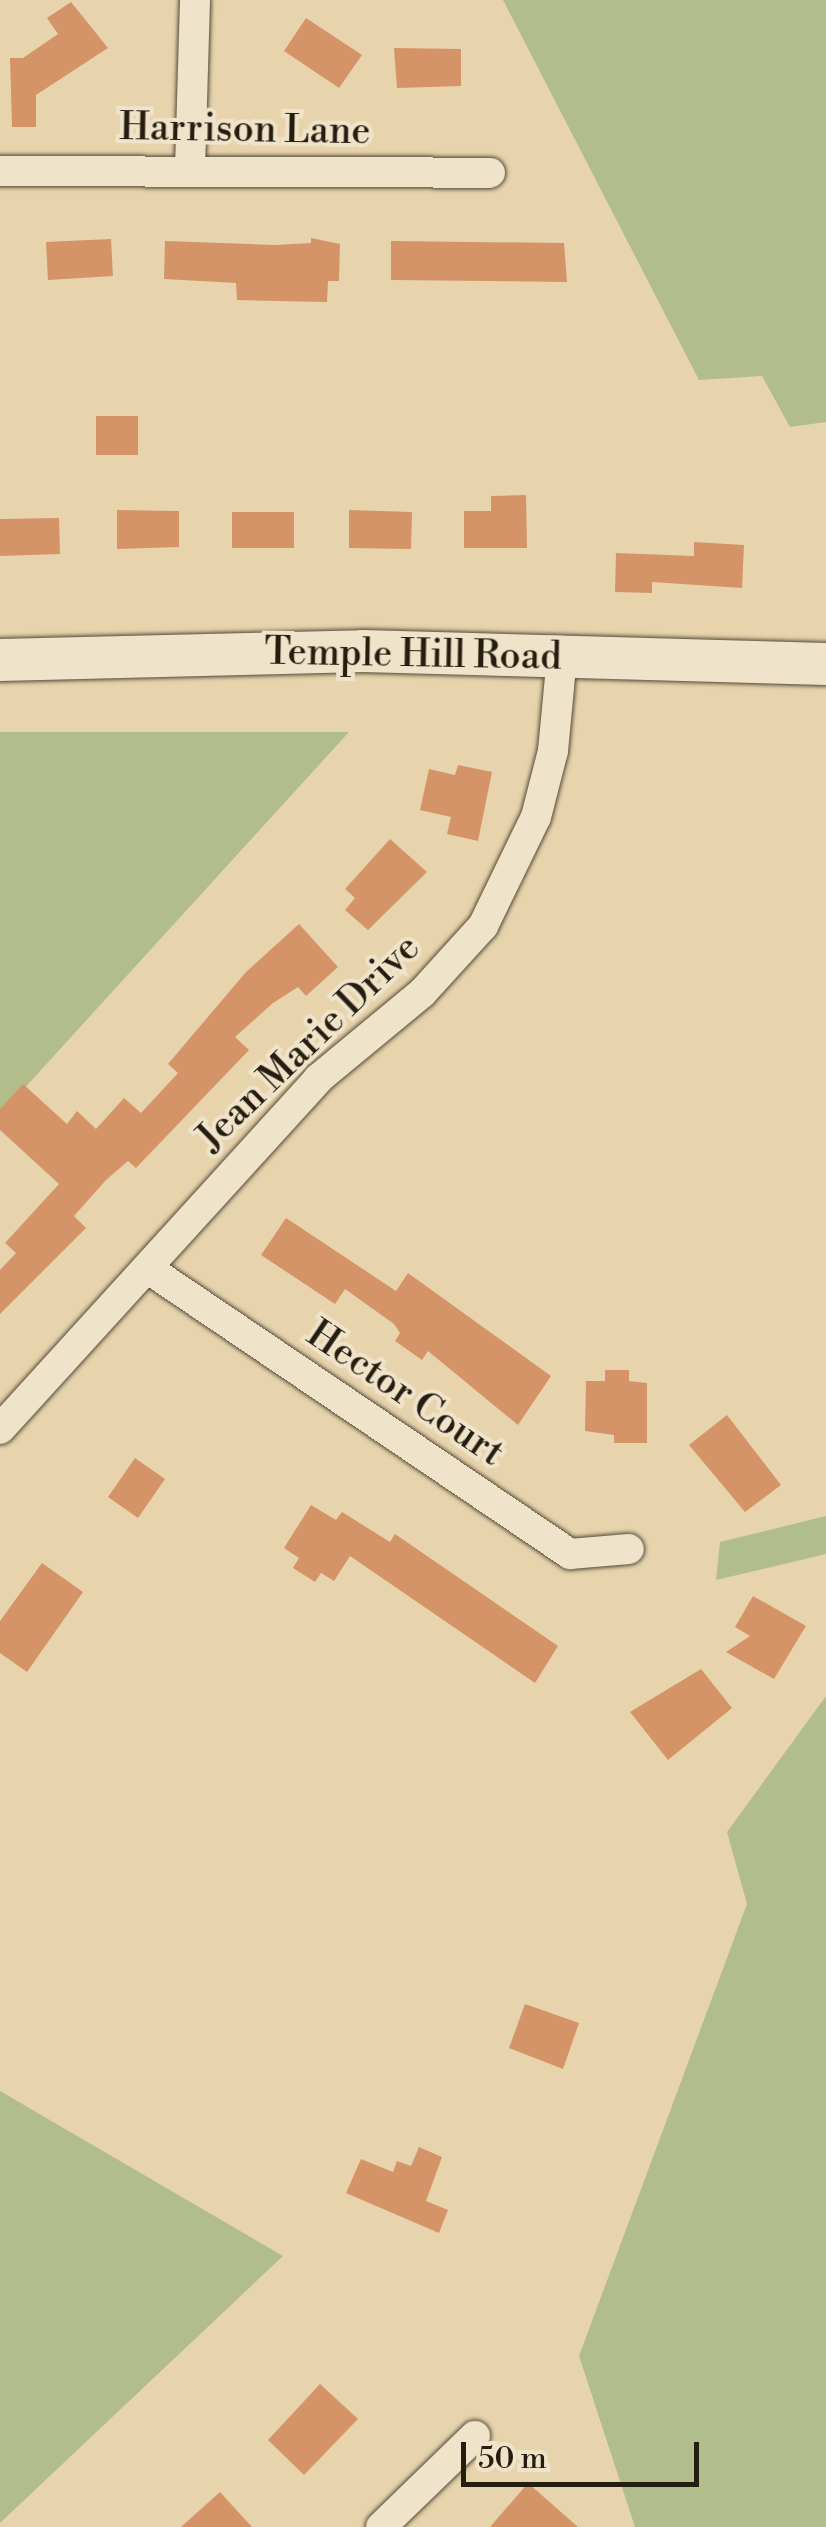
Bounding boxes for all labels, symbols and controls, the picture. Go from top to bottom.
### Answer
street label: Harrison Lane [119,105,371,155]
street label: Temple Hill Road [264,630,562,680]
street label: Jean Marie Drive [188,925,430,1161]
street label: Hector Court [298,1311,512,1477]
scale bar [466,2422,704,2484]
text: 50 m [478,2440,547,2478]

